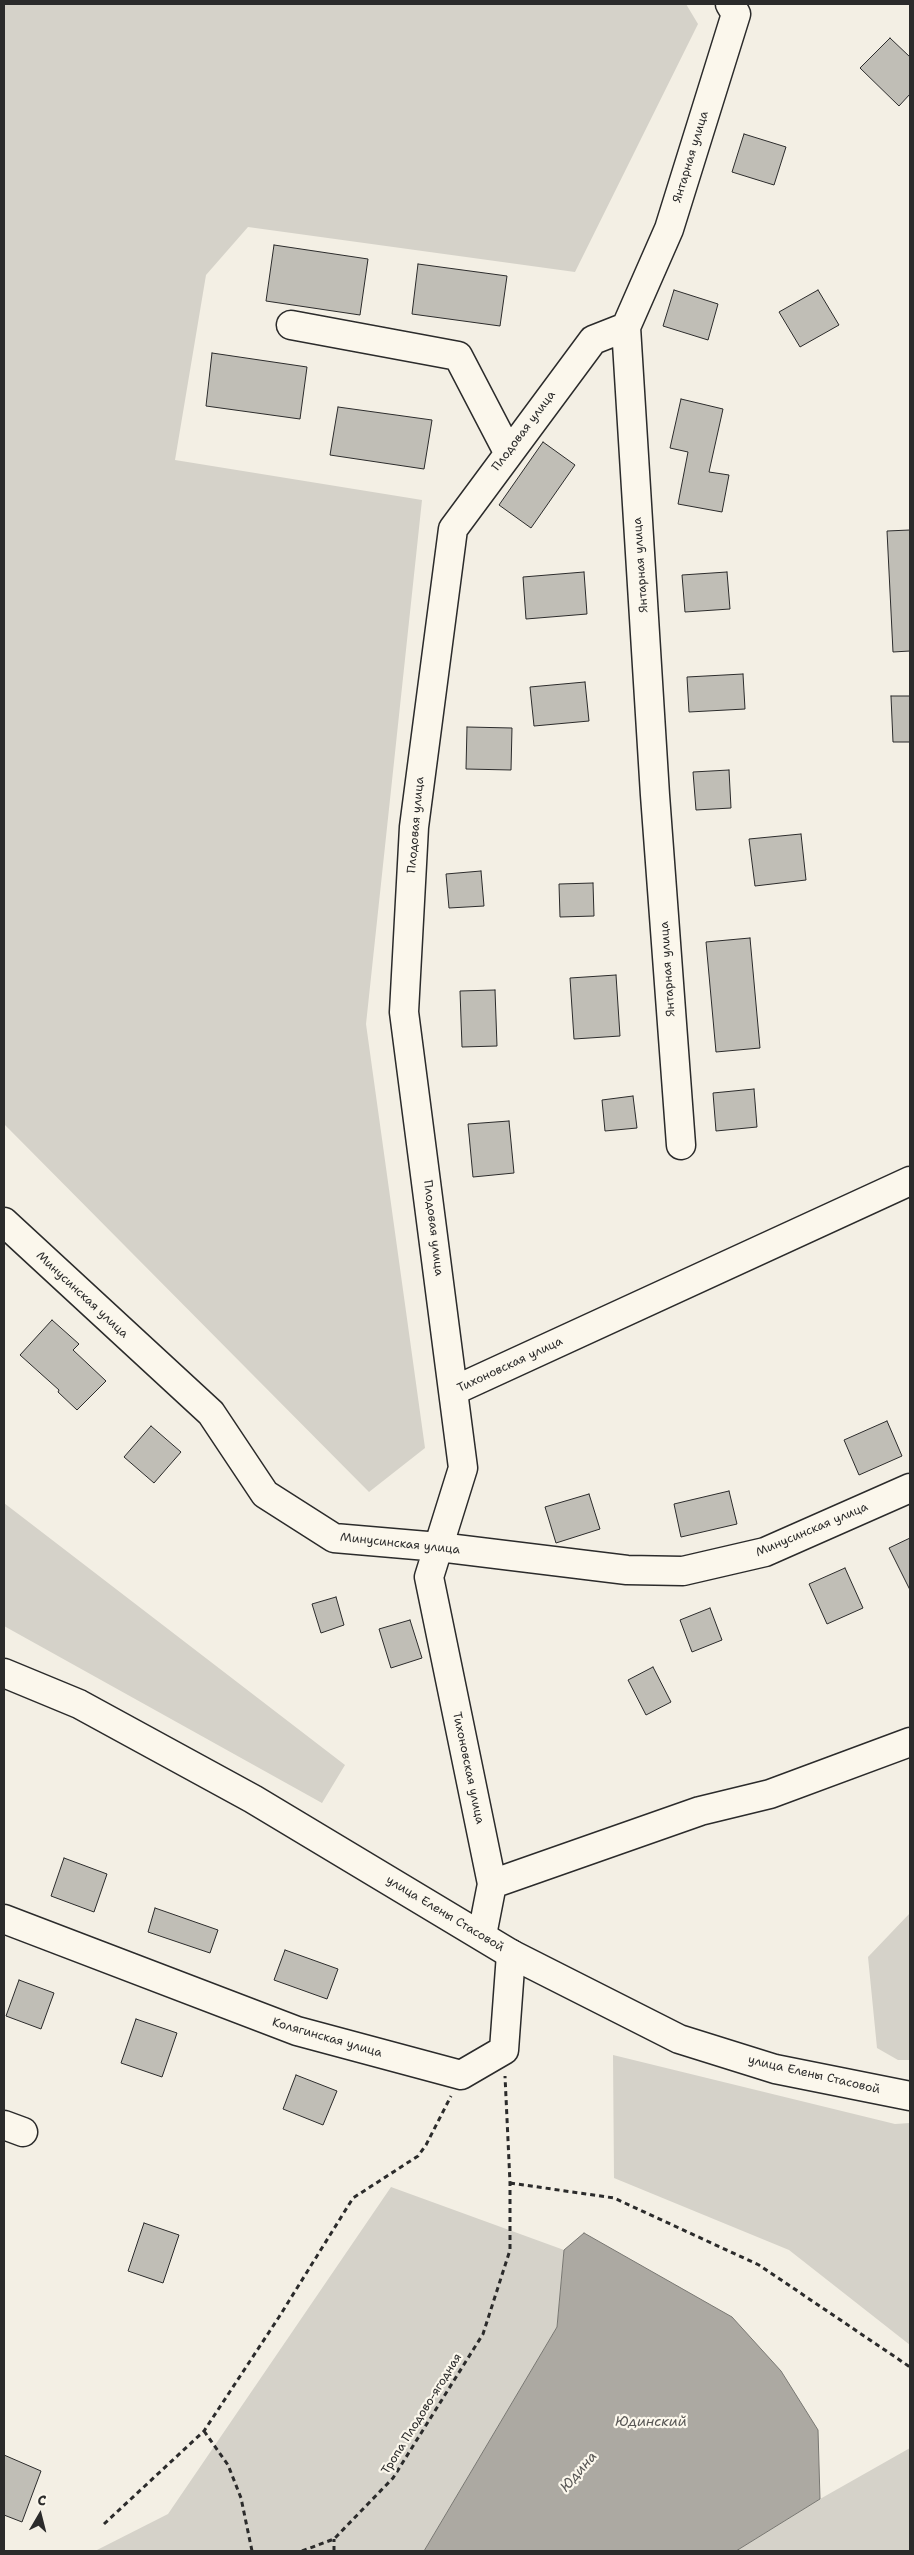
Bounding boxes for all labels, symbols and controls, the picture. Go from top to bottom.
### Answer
street label: Янтарная улица [670,109,712,205]
street label: Плодовая улица [489,388,559,474]
street label: Янтарная улица [630,517,652,613]
street label: Плодовая улица [405,776,427,874]
street label: Янтарная улица [657,921,679,1017]
street label: Плодовая улица [420,1179,446,1277]
street label: Минусинская улица [33,1249,131,1341]
street label: Тихоновская улица [455,1334,565,1396]
street label: Минусинская улица [754,1500,870,1560]
street label: Минусинская улица [339,1531,461,1557]
street label: Тихоновская улица [449,1710,487,1826]
street label: улица Елены Стасовой [383,1873,507,1955]
street label: Колягинская улица [270,2015,384,2061]
street label: улица Елены Стасовой [746,2053,882,2097]
street label: Тропа Плодово-ягодная [379,2351,465,2477]
water label: Юдинский [615,2414,687,2430]
water label: Юдина [557,2449,601,2495]
north arrow [15,2490,65,2540]
text: С [37,2491,48,2510]

